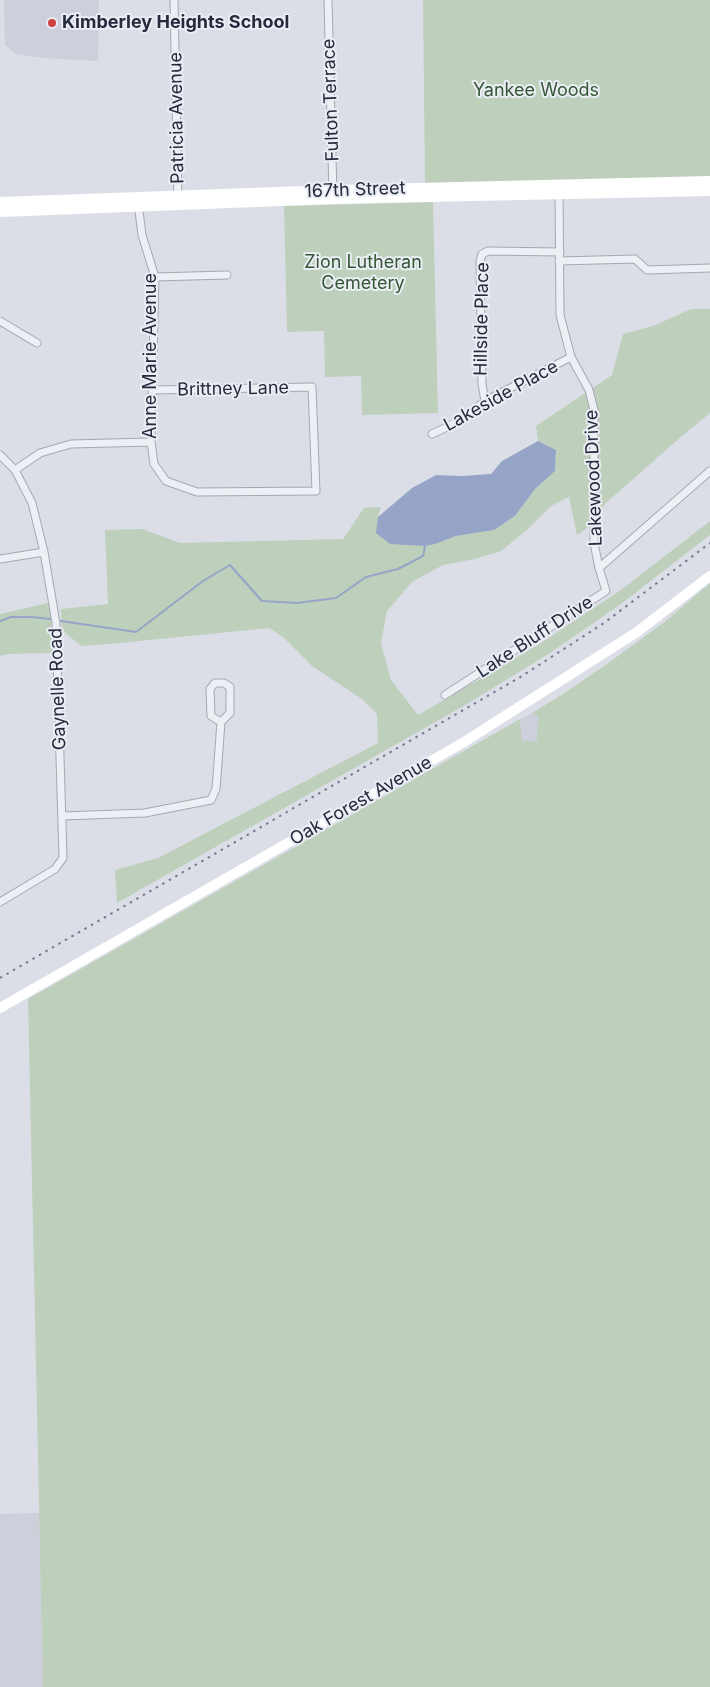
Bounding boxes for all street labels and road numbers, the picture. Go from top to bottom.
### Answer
street label: Fulton Terrace [318,38,344,162]
street label: Patricia Avenue [165,52,189,184]
street label: 167th Street [304,177,406,203]
street label: Hillside Place [470,262,494,376]
street label: Anne Marie Avenue [140,273,162,439]
street label: Lakeside Place [440,356,562,436]
street label: Brittney Lane [177,377,289,401]
street label: Lakewood Drive [581,409,607,547]
street label: Lake Bluff Drive [473,591,597,683]
street label: Gaynelle Road [45,628,71,750]
street label: Oak Forest Avenue [286,752,436,850]

